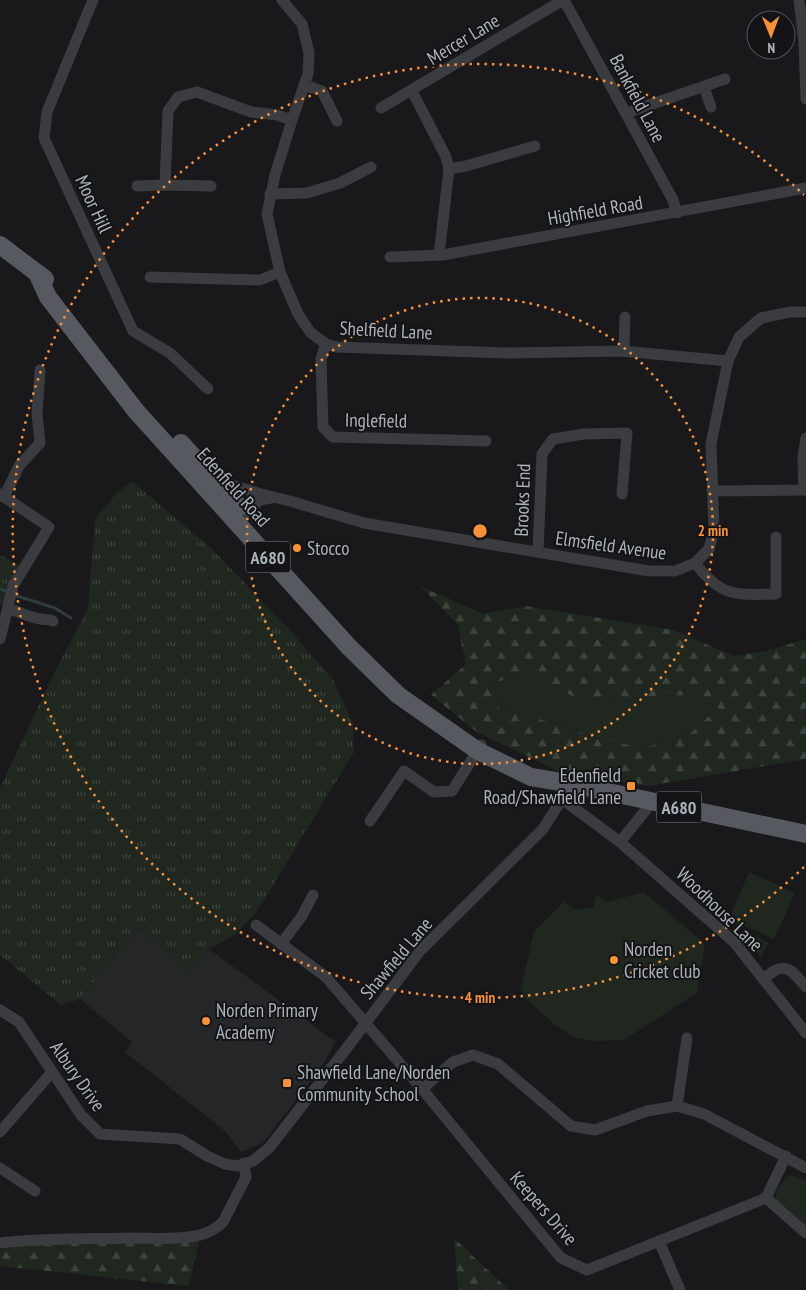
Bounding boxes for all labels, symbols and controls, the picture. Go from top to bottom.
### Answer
street label: Mercer Lane [422,8,504,70]
north arrow [746,10,796,60]
text: N [767,39,775,57]
street label: Bankfield Lane [605,50,671,146]
street label: Moor Hill [70,171,118,237]
street label: Highfield Road [546,190,644,230]
street label: Shelfield Lane [339,316,433,344]
street label: Inglefield [345,407,407,433]
street label: Edenfield Road [192,443,276,531]
street label: Brooks End [509,463,535,537]
text: 2 min [698,521,728,540]
centre of rings [471,522,489,540]
street label: Elmsfield Avenue [554,525,668,565]
place label: Stocco [307,536,350,560]
road number: A680 [246,542,290,572]
marker: Stocco [291,542,303,554]
place label: Edenfield Road/Shawfield Lane [483,763,621,809]
marker: Edenfield Road/Shawfield Lane [625,780,637,792]
road number: A680 [656,792,702,822]
street label: Woodhouse Lane [672,862,768,956]
street label: Shawfield Lane [355,912,437,1004]
place label: Norden Cricket club [624,937,701,983]
marker: Norden Cricket club [608,954,620,966]
text: 4 min [465,988,495,1007]
place label: Norden Primary Academy [216,998,319,1044]
marker: Norden Primary Academy [200,1015,212,1027]
street label: Albury Drive [45,1036,111,1116]
place label: Shawfield Lane/Norden Community School [297,1060,450,1106]
marker: Shawfield Lane/Norden Community School [281,1077,293,1089]
street label: Keepers Drive [505,1166,583,1250]

